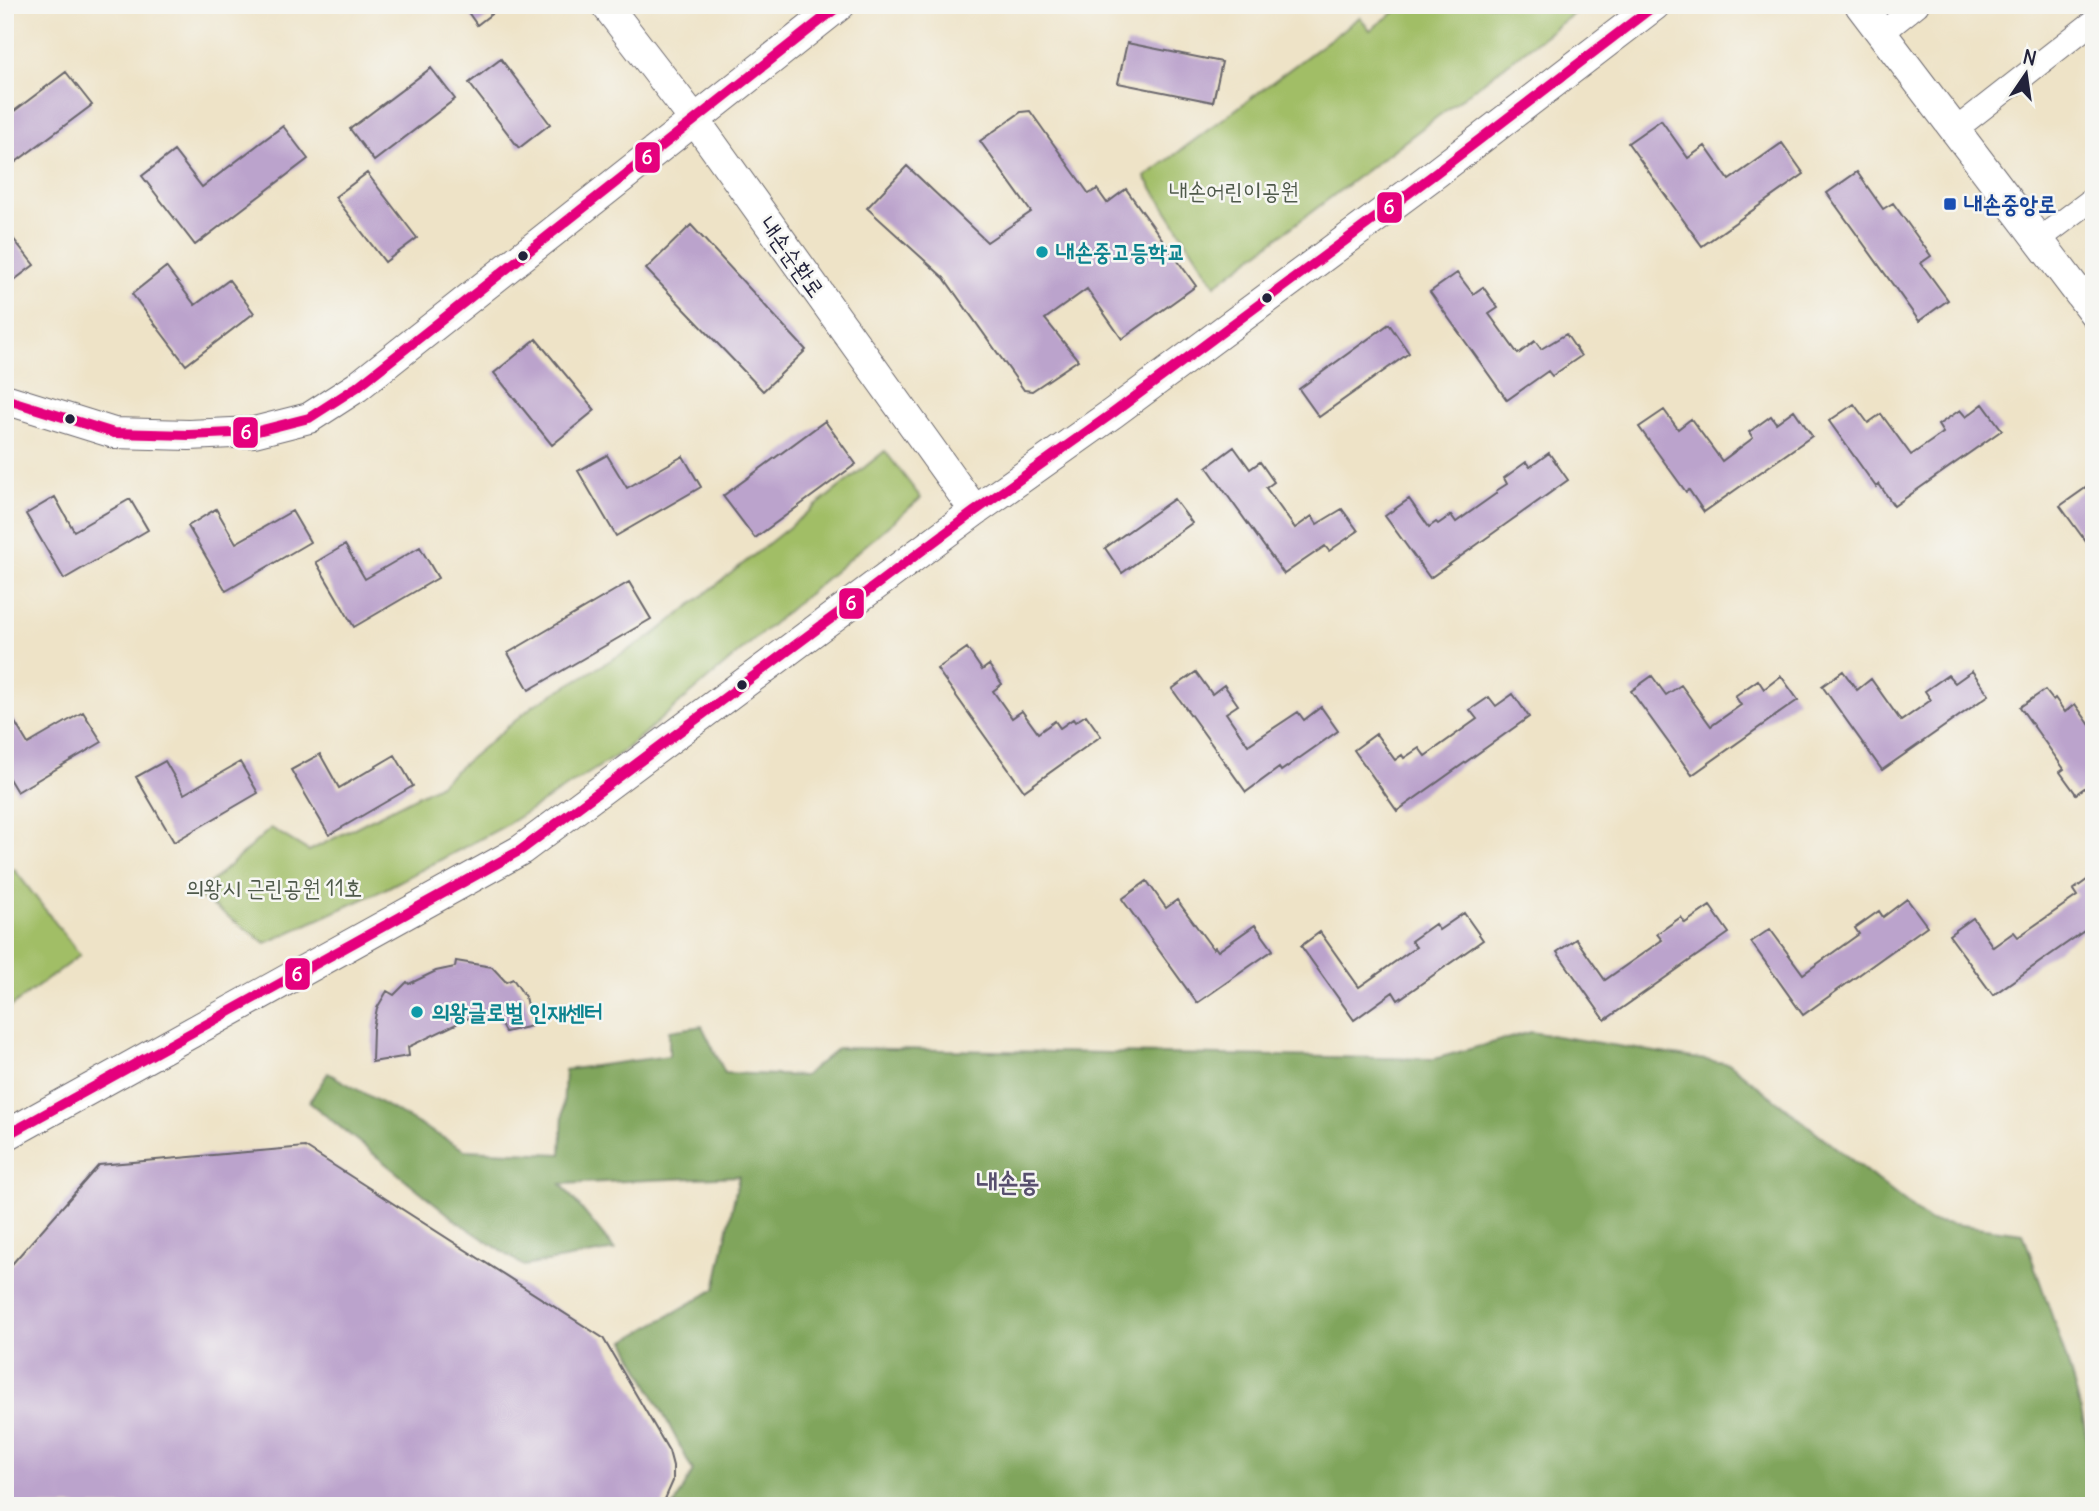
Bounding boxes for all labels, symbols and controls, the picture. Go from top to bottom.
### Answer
north arrow [1990,38,2060,108]
text: N [2021,44,2039,71]
line badge: 6 [634,141,661,174]
text: 6 [642,145,653,169]
park label: 내손어린이공원 [1169,176,1299,205]
place label: 내손중앙로 [1964,189,2057,218]
line badge: 6 [1376,191,1403,224]
text: 6 [1384,195,1395,219]
marker: 내손중앙로 [1942,196,1958,212]
street label: 내손순환로 [753,211,831,303]
place label: 내손중고등학교 [1056,237,1186,266]
marker: 내손중고등학교 [1034,244,1050,260]
unlabelled marker [516,249,530,263]
unlabelled marker [1260,291,1274,305]
unlabelled marker [63,412,77,426]
line badge: 6 [232,416,259,449]
text: 6 [241,420,252,444]
line badge: 6 [838,587,865,620]
text: 6 [846,591,857,615]
unlabelled marker [735,678,749,692]
park label: 의왕시 근린공원 11호 [185,873,363,902]
line badge: 6 [284,957,311,991]
text: 6 [292,962,303,986]
place label: 의왕글로벌 인재센터 [431,997,603,1026]
marker: 의왕글로벌 인재센터 [409,1004,425,1020]
district label: 내손동 [977,1165,1039,1198]

